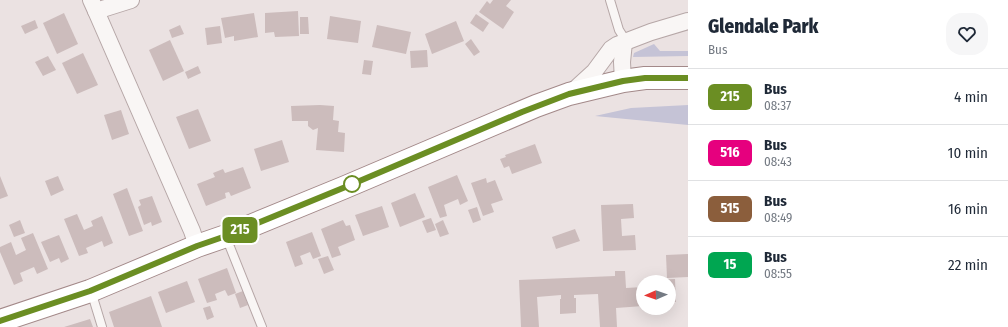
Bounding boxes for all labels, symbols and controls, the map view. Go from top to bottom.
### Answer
button: heart [946,13,988,55]
text: Glendale Park [708,15,818,38]
text: Bus [708,42,727,57]
text: Bus [764,80,787,98]
text: 215 [720,88,740,105]
text: 4 min [954,88,988,106]
text: 08:37 [764,98,791,113]
text: Bus [764,136,787,154]
text: 516 [720,144,740,161]
text: 10 min [948,144,988,162]
text: 08:43 [764,154,792,169]
unlabelled marker [343,175,361,193]
text: Bus [764,192,787,210]
text: 515 [721,200,739,217]
text: 16 min [948,200,988,218]
text: 08:49 [764,210,792,225]
line badge: 215 [217,217,263,243]
text: 215 [230,221,250,238]
text: Bus [764,248,787,266]
text: 15 [724,256,736,273]
text: 22 min [948,256,988,274]
text: 08:55 [764,266,792,281]
north arrow [636,275,676,315]
map controls [636,275,676,315]

